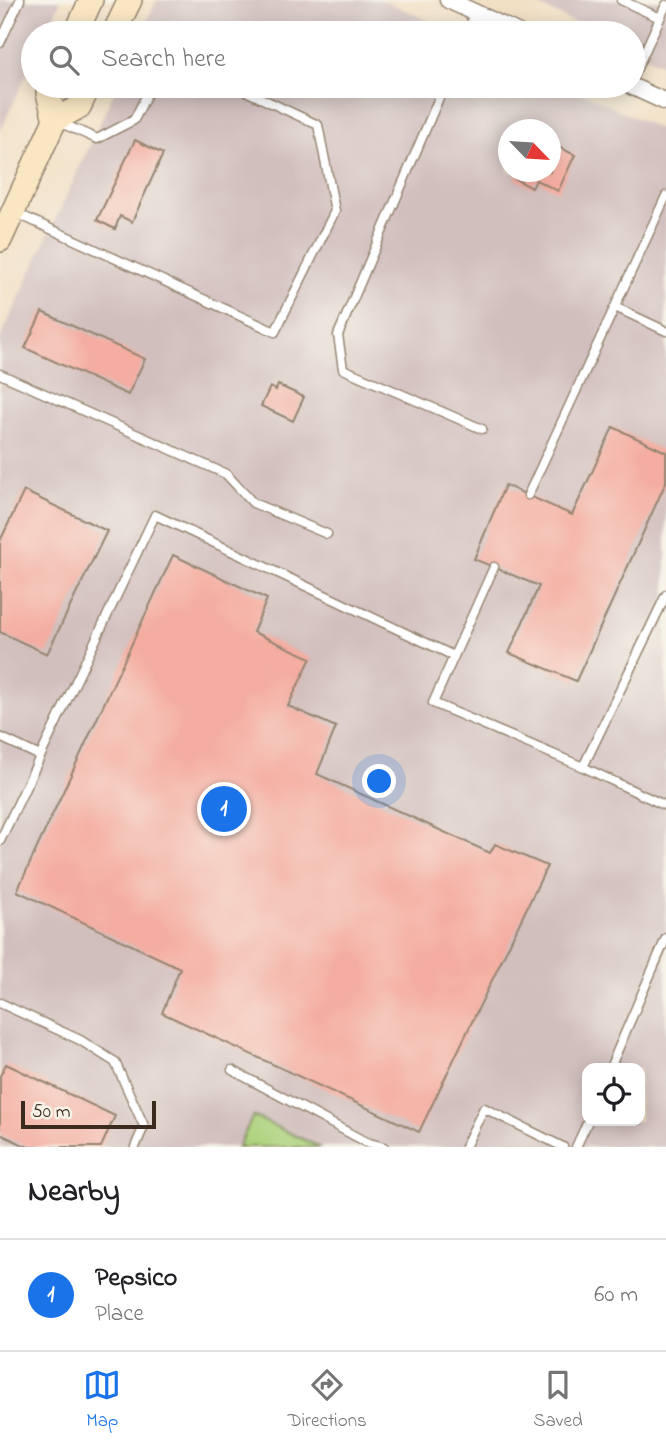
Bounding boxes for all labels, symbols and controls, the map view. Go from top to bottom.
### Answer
search box [21,21,645,98]
icon: search [45,41,83,79]
text: Search here [101,41,226,79]
north arrow [498,119,561,182]
your location [362,764,396,798]
pin: 1 [201,783,247,835]
map controls [582,1063,645,1126]
button: locate [582,1063,645,1126]
scale bar [21,1098,156,1130]
text: 50 m [32,1099,71,1126]
text: Nearby [28,1171,120,1215]
text: Pepsico [95,1260,177,1298]
text: 1 [47,1279,55,1312]
text: 60 m [594,1279,638,1312]
text: Place [95,1298,144,1331]
tab: Map [83,1366,121,1435]
tab: Directions [288,1366,367,1435]
tab: Saved [533,1366,583,1435]

